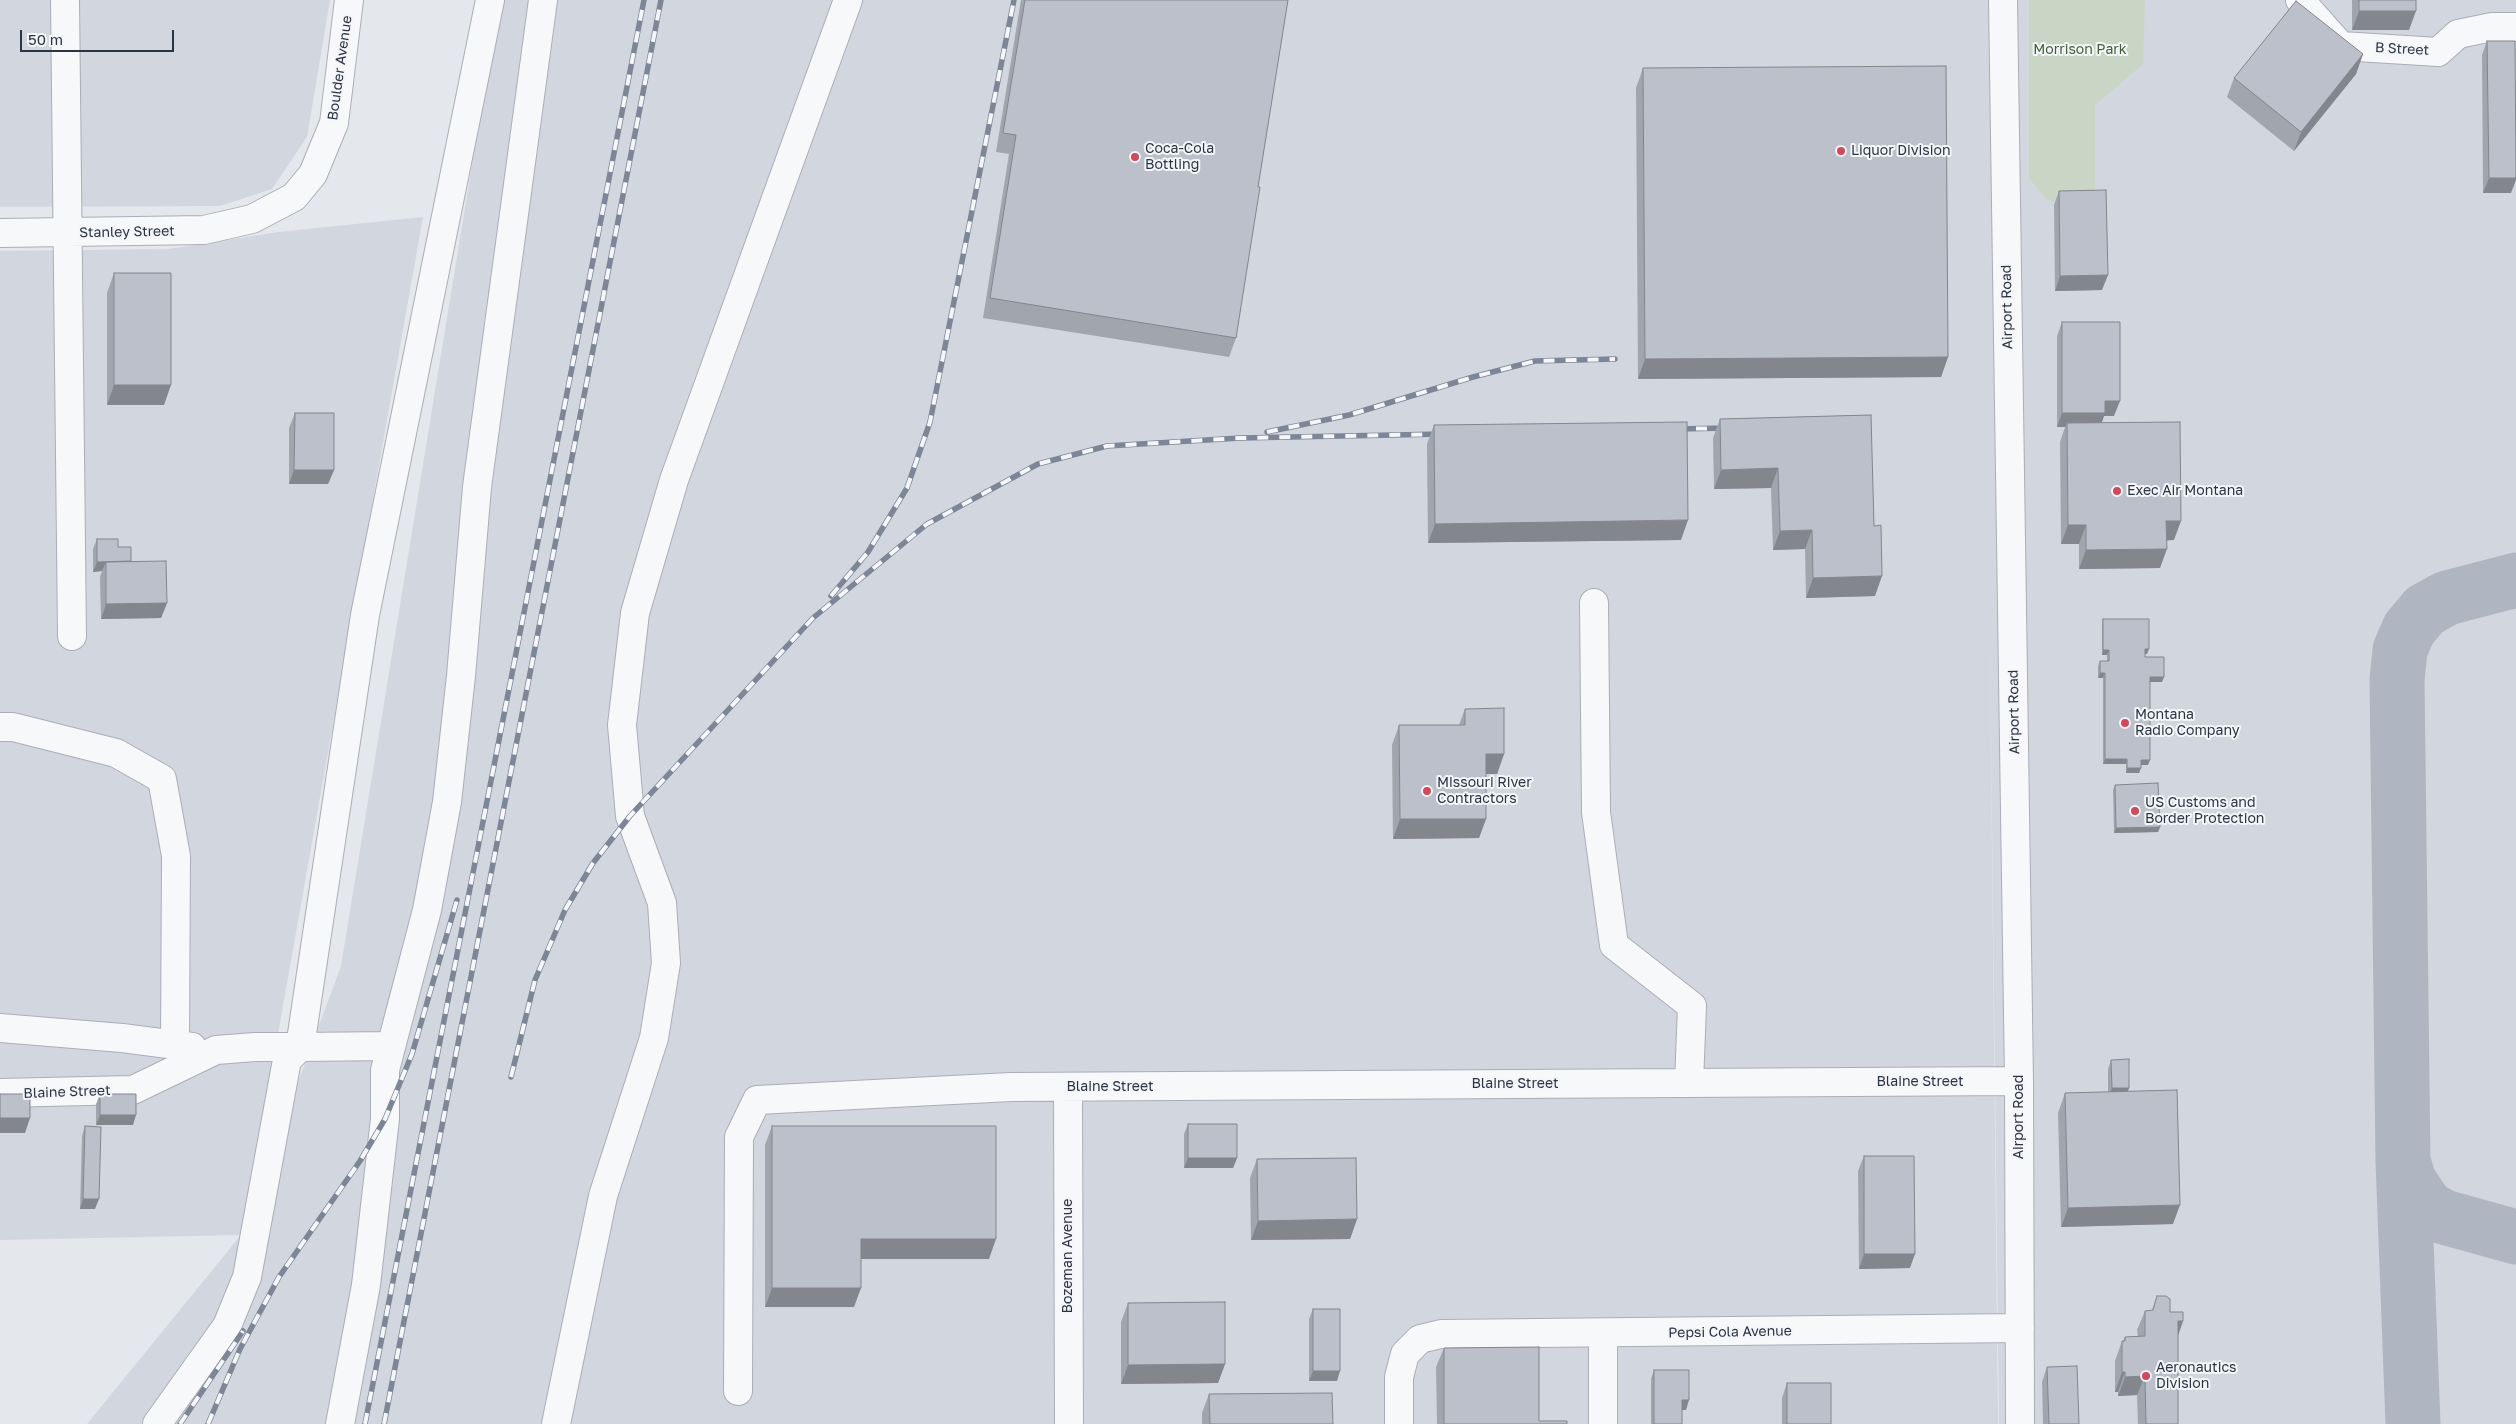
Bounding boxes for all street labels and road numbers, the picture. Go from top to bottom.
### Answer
street label: Boulder Avenue [324,14,356,122]
street label: B Street [2374,39,2430,59]
street label: Stanley Street [79,223,175,241]
street label: Airport Road [1998,264,2016,350]
street label: Airport Road [2005,669,2023,755]
street label: Blaine Street [1876,1074,1964,1090]
street label: Airport Road [2011,1075,2027,1159]
street label: Blaine Street [1471,1076,1559,1092]
street label: Blaine Street [1066,1079,1154,1095]
street label: Blaine Street [23,1082,111,1102]
street label: Bozeman Avenue [1060,1199,1076,1313]
street label: Pepsi Cola Avenue [1668,1323,1792,1341]

